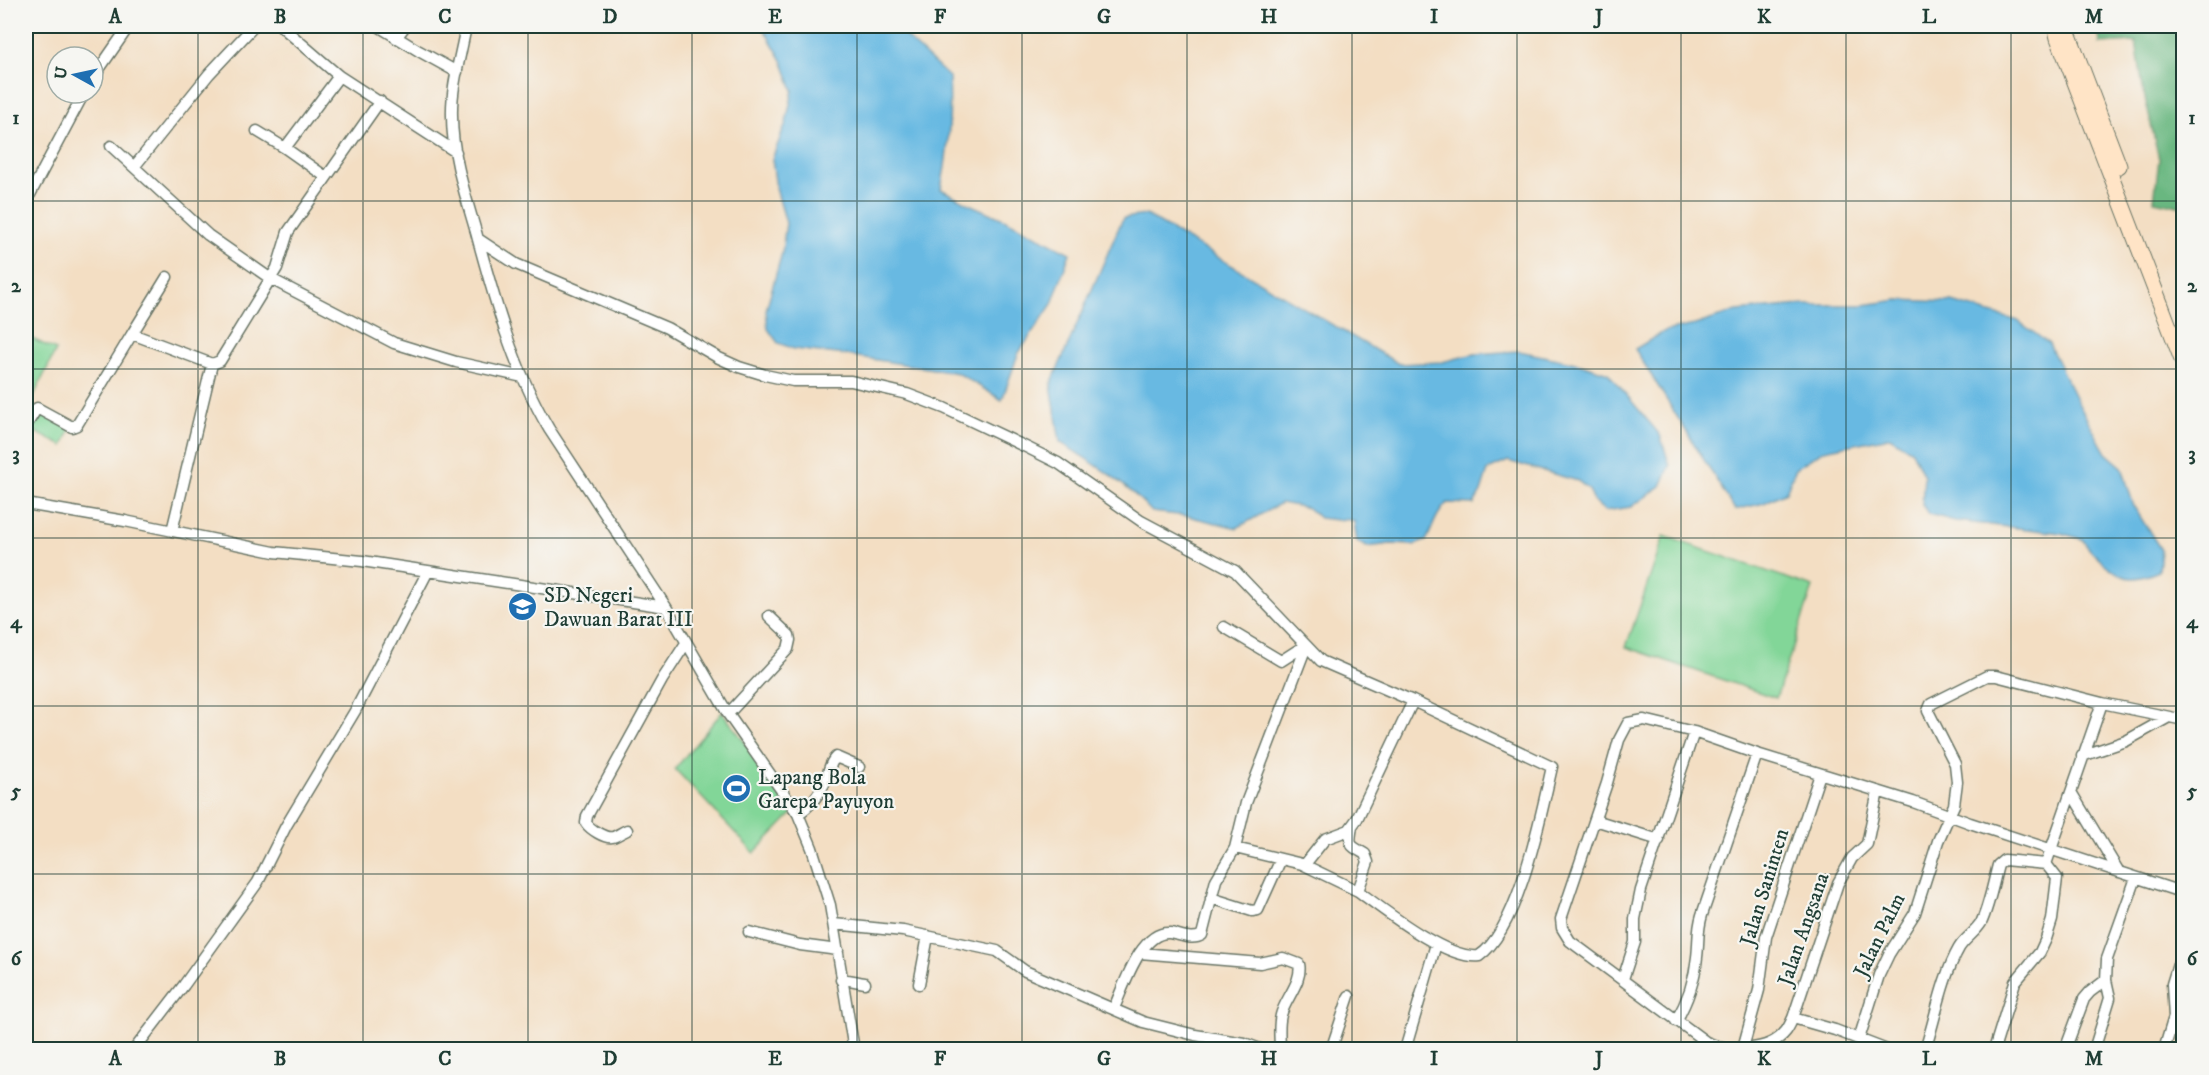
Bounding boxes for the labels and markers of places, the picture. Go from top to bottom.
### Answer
place label: SD Negeri Dawuan Barat III [544,583,693,633]
school or university icon: SD Negeri Dawuan Barat III [507,591,539,623]
place label: Lapang Bola Garepa Payuyon [758,765,894,815]
sports icon: Lapang Bola Garepa Payuyon [721,773,753,805]

